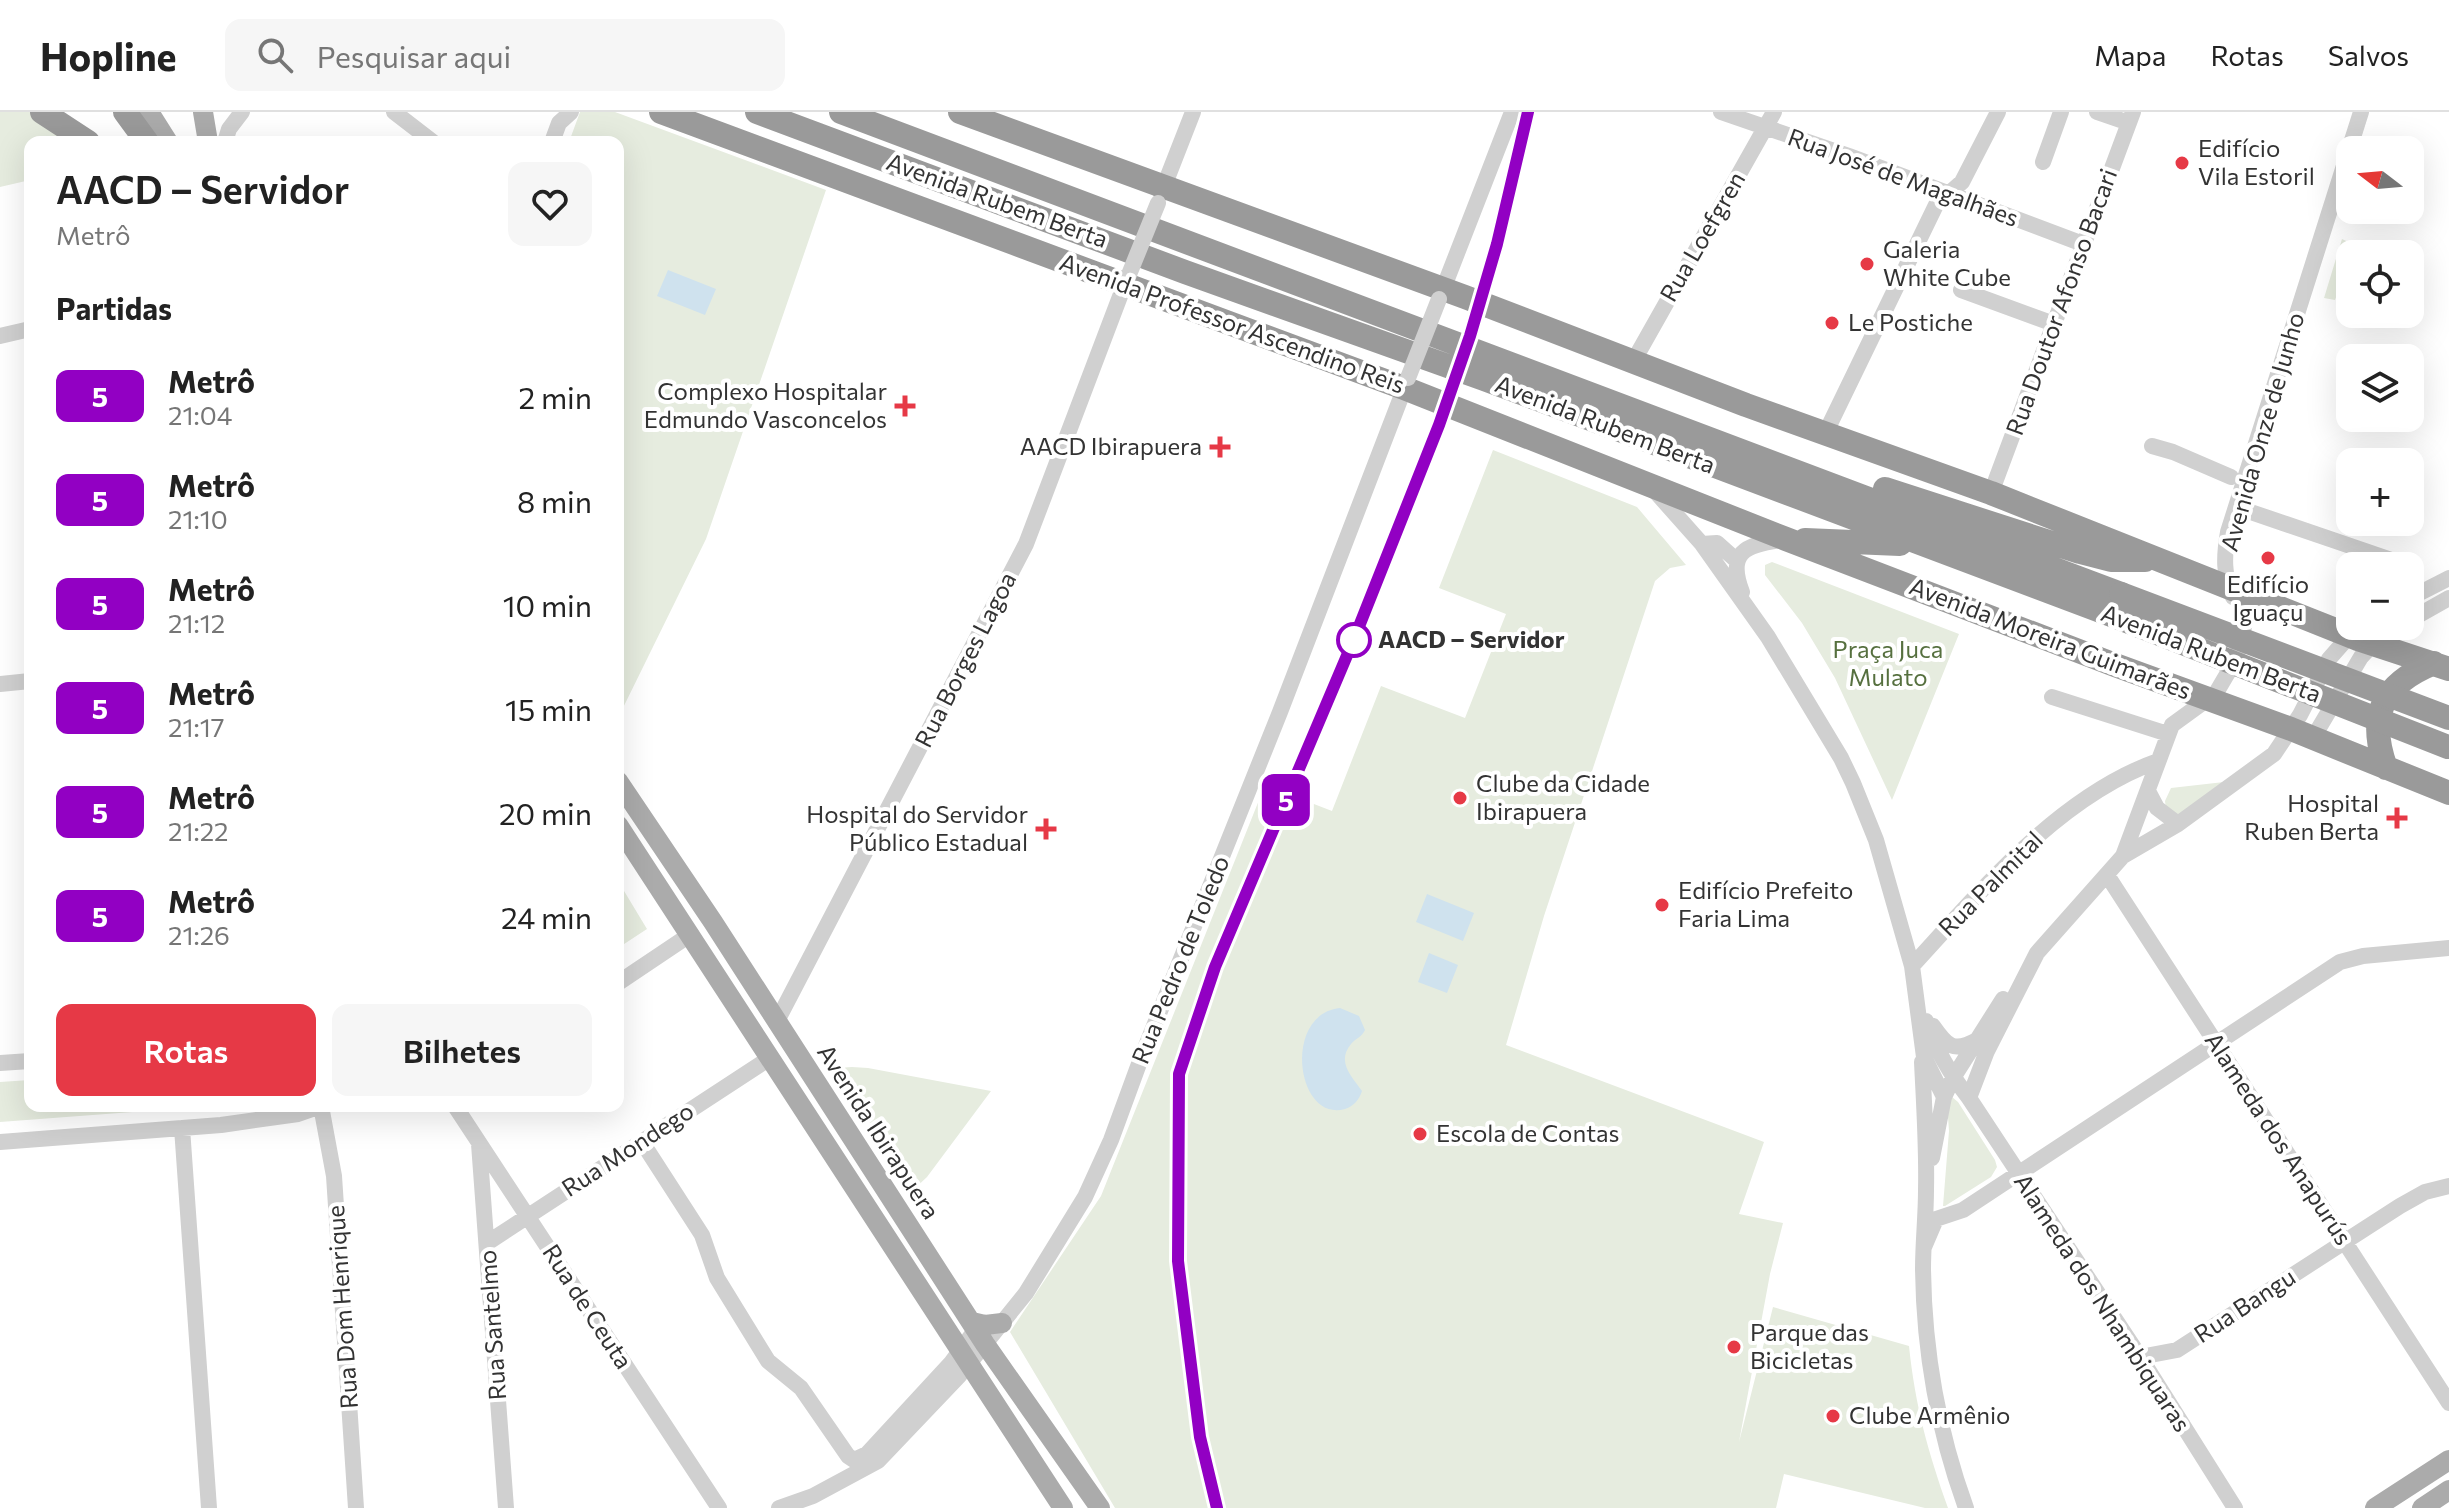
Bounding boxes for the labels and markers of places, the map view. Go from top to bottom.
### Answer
place label: Edifício Vila Estoril [2198,133,2315,190]
marker: Edifício Vila Estoril [2173,154,2191,172]
place label: Galeria White Cube [1883,234,2011,291]
marker: Galeria White Cube [1858,255,1876,273]
place label: Le Postiche [1848,307,1973,336]
marker: Le Postiche [1823,314,1841,332]
place label: Complexo Hospitalar Edmundo Vasconcelos [644,376,887,433]
marker: Complexo Hospitalar Edmundo Vasconcelos [894,395,916,417]
place label: AACD Ibirapuera [1020,431,1202,460]
marker: AACD Ibirapuera [1209,436,1231,458]
marker: Edifício Iguaçu [2259,549,2277,567]
place label: Edifício Iguaçu [2227,569,2309,626]
marker: AACD – Servidor [1337,623,1371,657]
place label: AACD – Servidor [1378,624,1565,653]
place label: Clube da Cidade Ibirapuera [1476,768,1650,825]
place label: Hospital Ruben Berta [2244,788,2379,845]
marker: Clube da Cidade Ibirapuera [1451,789,1469,807]
place label: Hospital do Servidor Público Estadual [806,799,1028,856]
marker: Hospital Ruben Berta [2386,807,2408,829]
marker: Hospital do Servidor Público Estadual [1035,818,1057,840]
place label: Edifício Prefeito Faria Lima [1678,875,1853,932]
marker: Edifício Prefeito Faria Lima [1653,896,1671,914]
place label: Escola de Contas [1436,1118,1620,1147]
marker: Escola de Contas [1411,1125,1429,1143]
place label: Parque das Bicicletas [1750,1317,1869,1374]
marker: Parque das Bicicletas [1725,1338,1743,1356]
place label: Clube Armênio [1849,1400,2010,1429]
marker: Clube Armênio [1824,1407,1842,1425]

